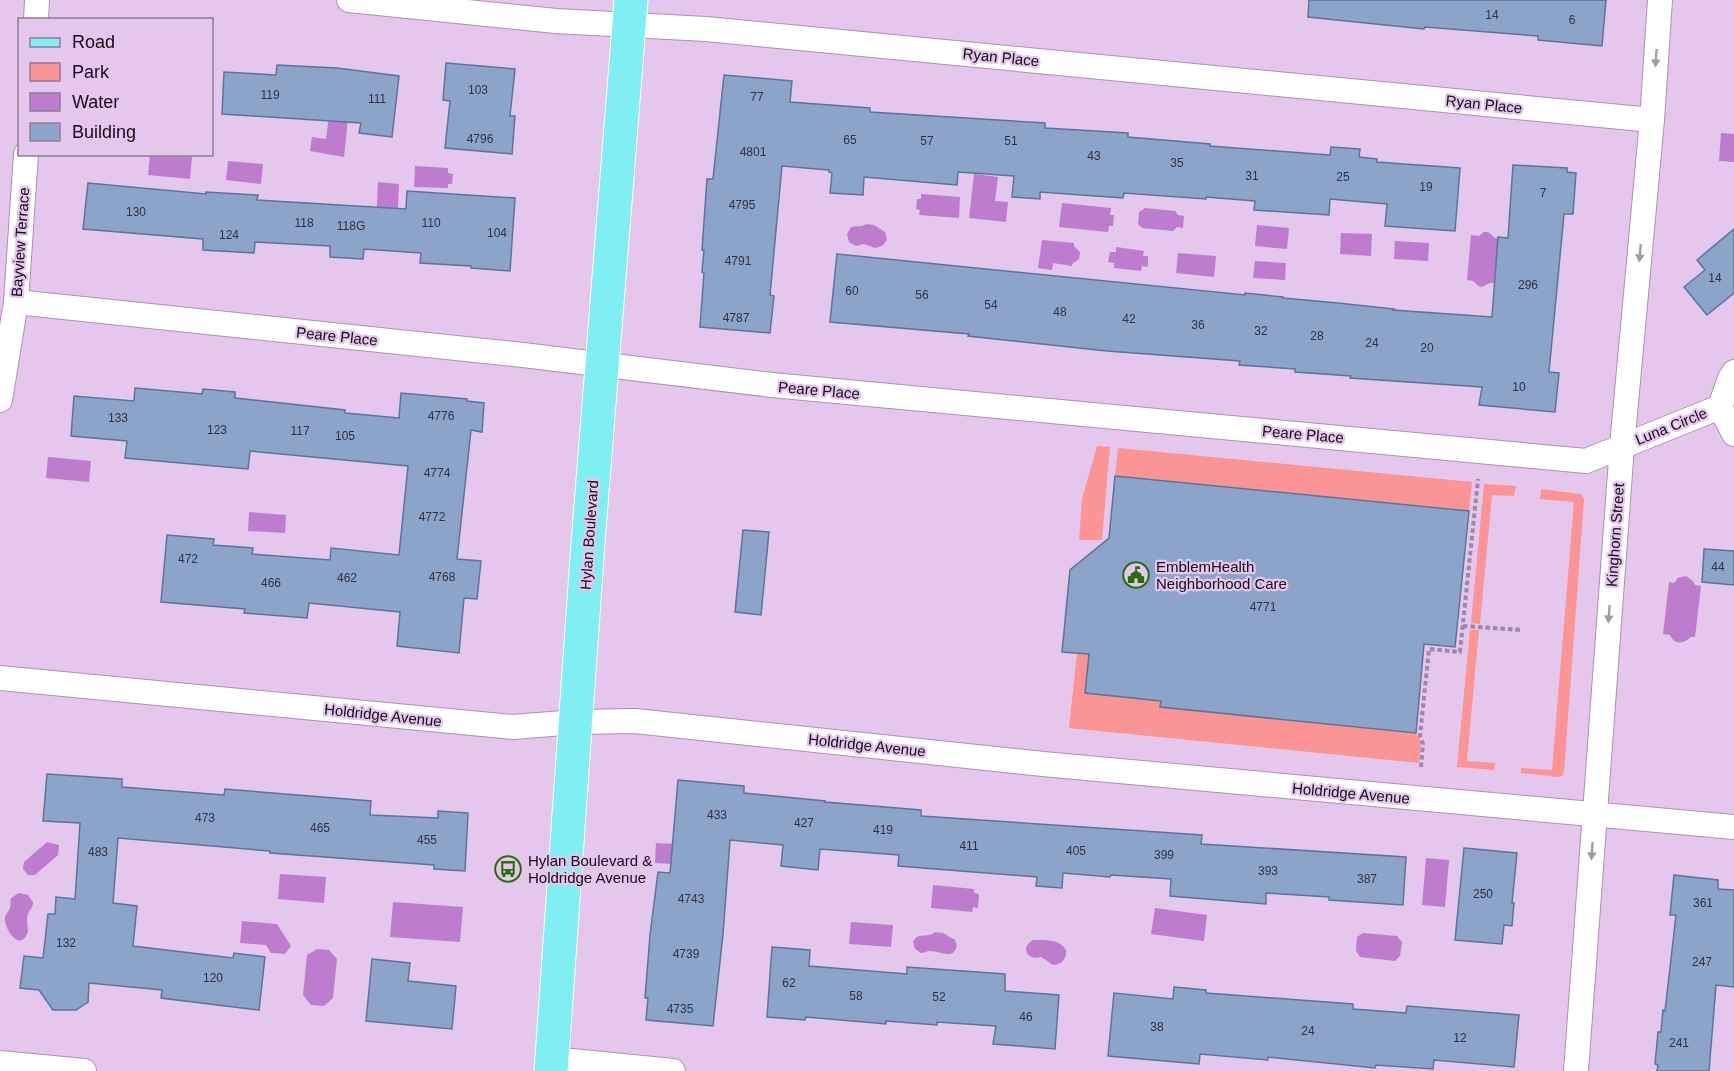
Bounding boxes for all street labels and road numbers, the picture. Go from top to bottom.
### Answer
street label: Ryan Place [962,45,1040,69]
street label: Ryan Place [1445,92,1523,116]
street label: Bayview Terrace [8,187,32,297]
street label: Peare Place [295,323,379,349]
street label: Peare Place [778,378,860,402]
street label: Luna Circle [1633,404,1709,448]
street label: Peare Place [1262,422,1344,446]
street label: Hylan Boulevard [577,480,601,590]
street label: Kinghorn Street [1603,482,1627,588]
street label: Holdridge Avenue [323,700,443,730]
street label: Holdridge Avenue [807,730,927,760]
street label: Holdridge Avenue [1291,779,1411,807]

